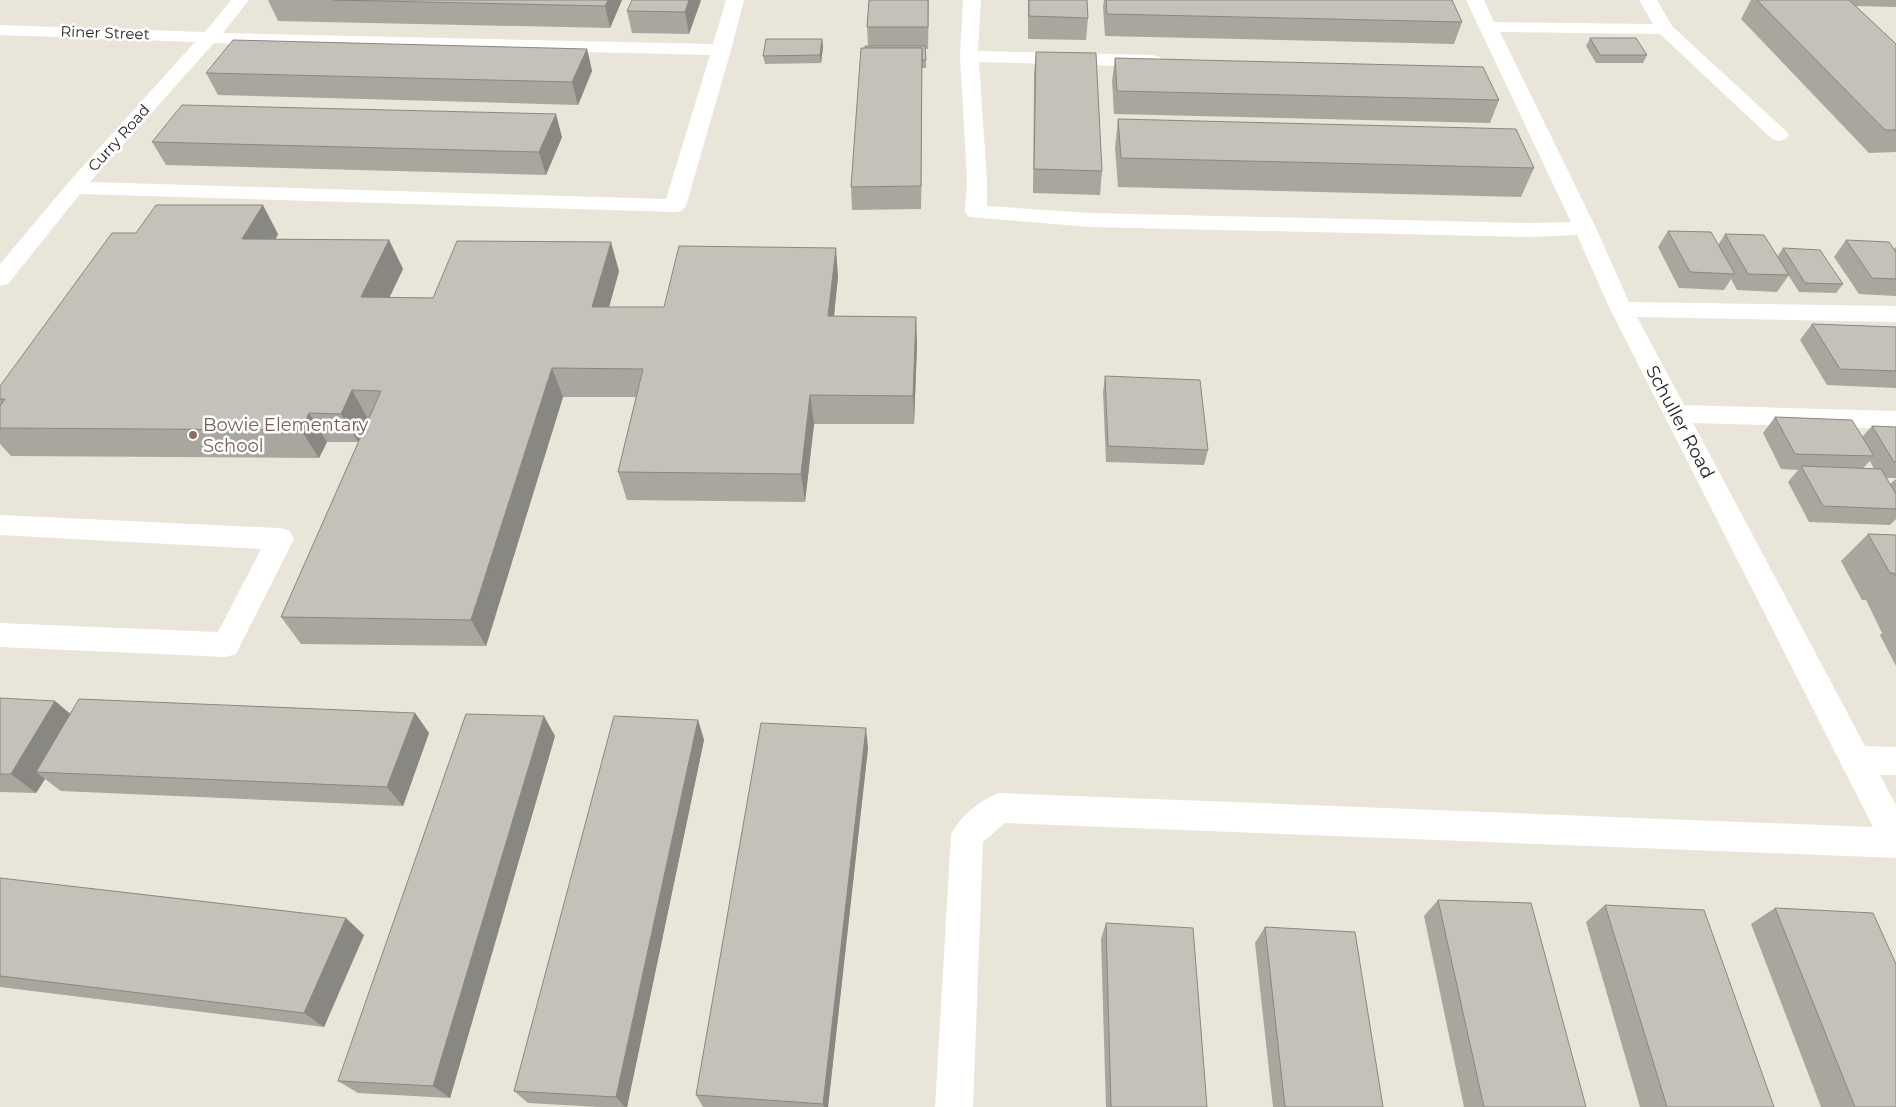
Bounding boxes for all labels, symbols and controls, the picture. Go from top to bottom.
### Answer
street label: Riner Street [60,21,150,44]
street label: Curry Road [84,100,154,175]
street label: Schuller Road [1641,362,1719,482]
place label: Bowie Elementary School [203,414,368,457]
marker: Bowie Elementary School [187,429,199,441]

